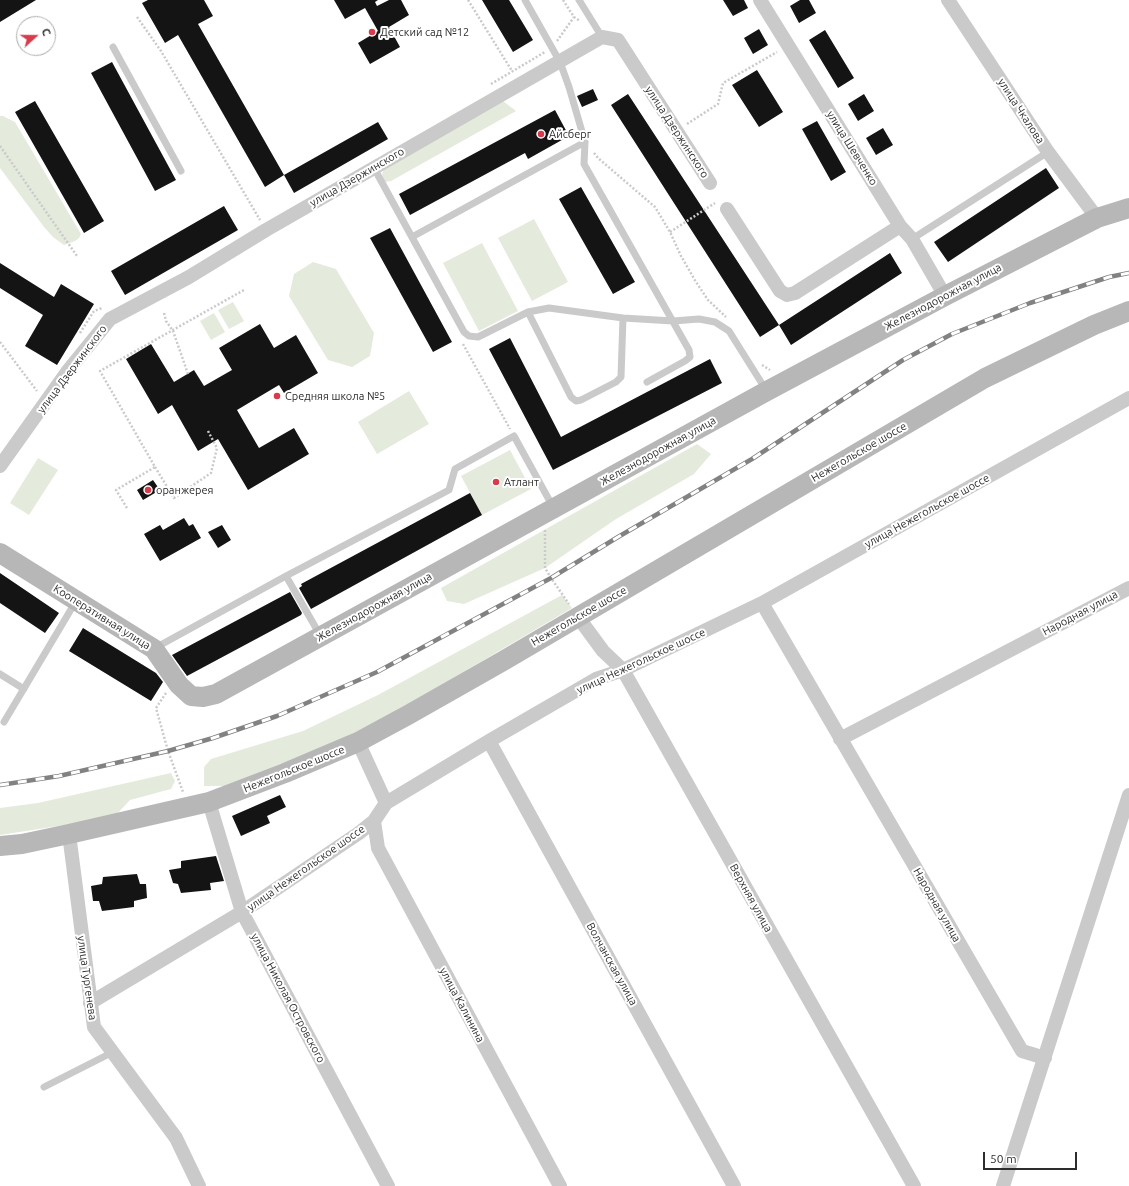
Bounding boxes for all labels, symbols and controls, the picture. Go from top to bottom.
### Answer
north arrow [16,16,56,56]
place label: Детский сад №12 [380,25,469,39]
text: С [39,27,53,37]
marker: Детский сад №12 [367,27,377,37]
street label: улица Чкалова [995,76,1047,146]
street label: улица Дзержинского [642,84,712,180]
street label: улица Шевченко [824,108,880,188]
place label: Айсберг [549,127,591,141]
marker: Айсберг [536,129,546,139]
street label: улица Дзержинского [307,145,407,209]
street label: Железнодорожная улица [882,261,1004,333]
street label: улица Дзержинского [35,322,109,416]
place label: Средняя школа №5 [285,389,385,403]
marker: Средняя школа №5 [272,391,282,401]
street label: Железнодорожная улица [598,414,718,488]
street label: Нежегольское шоссе [809,419,909,485]
street label: улица Нежегольское шоссе [862,471,992,551]
place label: Атлант [504,475,539,489]
marker: Атлант [491,477,501,487]
place label: оранжерея [156,483,213,497]
marker: оранжерея [143,485,153,495]
street label: Железнодорожная улица [314,570,434,644]
street label: Кооперативная улица [51,582,153,652]
street label: Нежегольское шоссе [529,583,629,649]
street label: Народная улица [1040,588,1120,638]
street label: улица Нежегольское шоссе [574,625,708,697]
street label: Нежегольское шоссе [241,743,347,795]
street label: улица Нежегольское шоссе [245,822,367,914]
street label: Верхняя улица [727,862,775,934]
street label: Народная улица [910,866,964,944]
street label: Волчанская улица [584,920,640,1008]
street label: улица Николая Островского [248,931,328,1065]
street label: улица Тургенева [75,935,99,1021]
street label: улица Калинина [437,965,487,1045]
scale bar [985,1144,1079,1170]
text: 50 m [990,1152,1017,1165]

